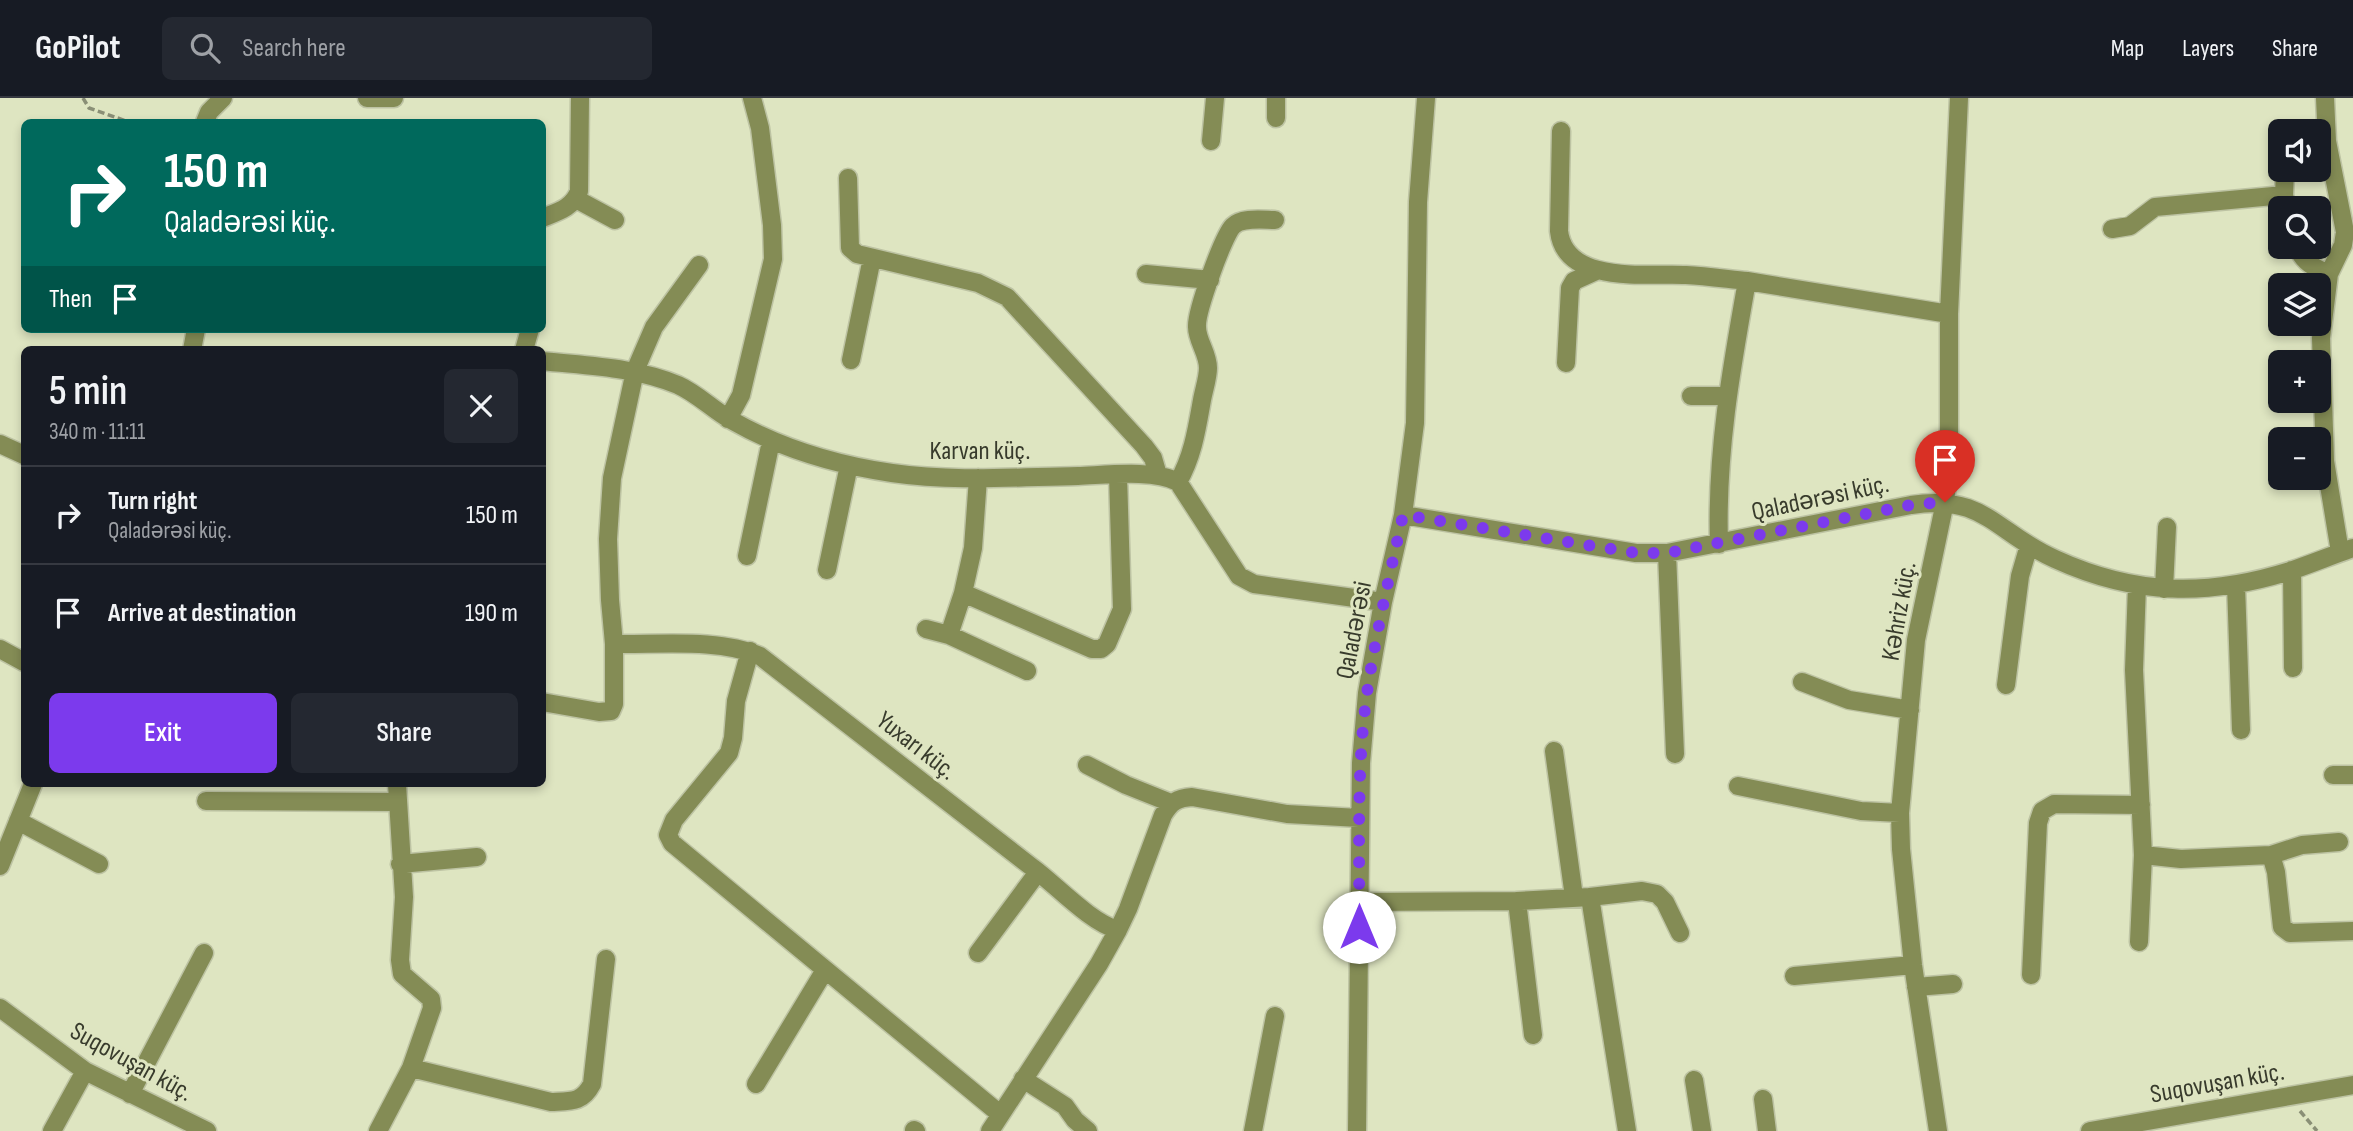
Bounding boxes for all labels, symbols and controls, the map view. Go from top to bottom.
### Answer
search box [162,17,652,80]
text: GoPilot [35,28,120,68]
icon: search [186,29,224,67]
text: Search here [242,33,346,64]
text: Map [2111,34,2144,63]
text: Layers [2182,34,2234,63]
text: Share [2272,34,2318,63]
map controls [2268,119,2331,490]
button: sound [2268,119,2331,182]
text: 150 m [164,143,268,202]
icon: right [49,147,140,238]
button: search [2268,196,2331,259]
text: Qaladərəsi küç. [164,203,336,242]
button: layers [2268,273,2331,336]
icon: arrive [106,280,144,318]
text: Then [49,284,92,315]
button: + [2268,350,2331,413]
text: 5 min [49,366,127,417]
button: close [444,369,518,443]
text: 340 m · 11:11 [49,418,145,446]
button: − [2268,427,2331,490]
pin [1915,430,1975,502]
street label: Karvan küç. [930,436,1030,467]
icon: arrive [1926,441,1964,479]
street label: Qaladərəsi küç. [1749,469,1892,528]
text: Turn right [108,486,197,517]
icon: right [49,496,87,534]
text: 150 m [466,500,518,531]
text: Qaladərəsi küç. [108,517,232,545]
street label: Kəhriz küç. [1876,559,1923,663]
street label: Qaladərəsi [1330,579,1379,682]
icon: arrive [49,594,87,632]
text: Arrive at destination [108,598,296,629]
text: 190 m [465,598,518,629]
button: Exit [49,693,277,773]
button: Share [291,693,518,773]
street label: Yuxarı küç. [870,705,962,787]
position arrow [1322,890,1396,964]
street label: Suqovuşan küç. [65,1016,198,1109]
street label: Suqovuşan küç. [2148,1056,2287,1111]

